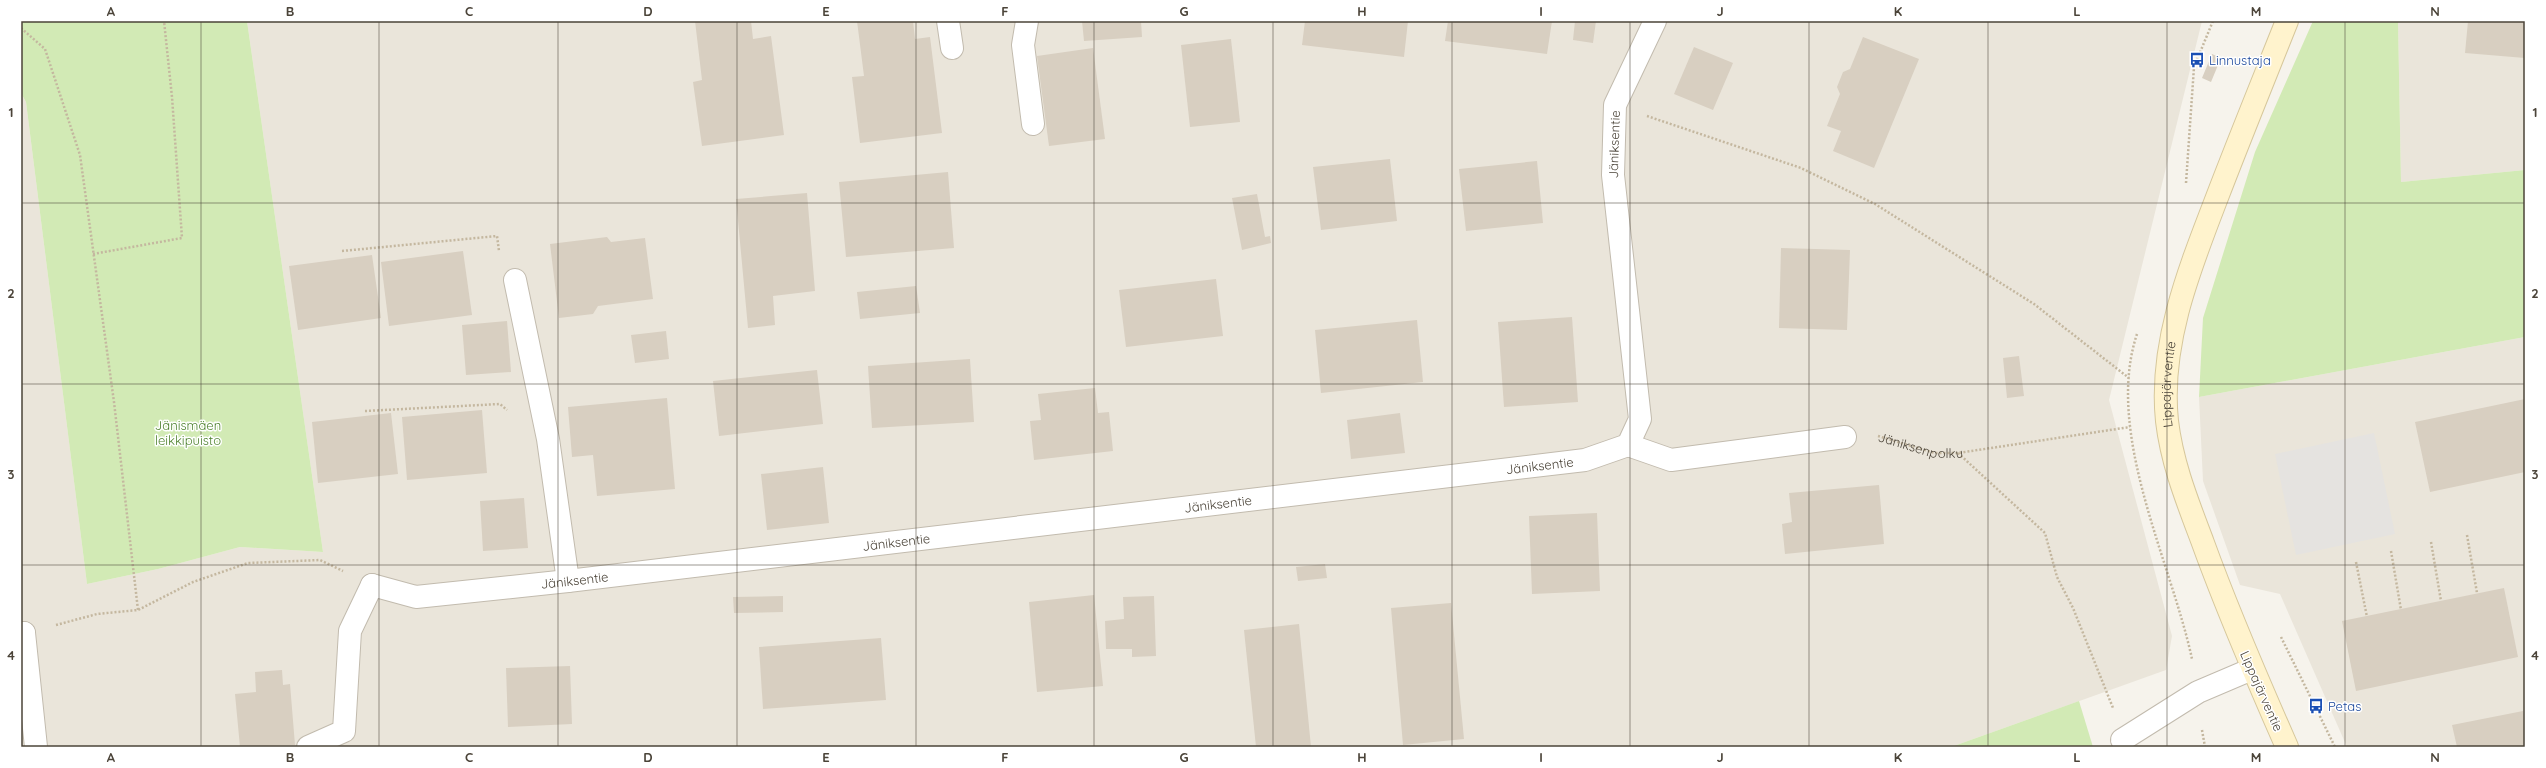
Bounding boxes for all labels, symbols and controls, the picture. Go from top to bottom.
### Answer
text: A [107,3,116,19]
text: B [286,3,294,19]
text: C [465,3,473,19]
text: D [643,3,653,19]
text: E [822,3,830,19]
text: F [1001,3,1009,19]
text: G [1179,3,1189,19]
text: H [1357,3,1367,19]
text: I [1539,3,1543,19]
text: J [1716,3,1724,19]
text: K [1894,3,1903,19]
text: L [2073,3,2081,19]
text: M [2251,3,2261,19]
text: N [2430,3,2440,19]
bus stop icon: Linnustaja [2188,51,2206,69]
place label: Linnustaja [2209,52,2271,68]
text: 1 [8,104,14,120]
text: 1 [2532,104,2538,120]
street label: Jäniksentie [1605,110,1623,179]
text: 2 [7,285,15,301]
text: 2 [2531,285,2539,301]
street label: Lippajärventie [2158,340,2179,429]
park label: Jänismäen leikkipuisto [155,417,221,448]
street label: Jäniksenpolku [1876,429,1964,461]
street label: Jäniksentie [1505,453,1574,477]
text: 3 [8,466,15,482]
text: 3 [2532,466,2539,482]
street label: Jäniksentie [1183,492,1253,516]
street label: Jäniksentie [861,530,931,554]
street label: Jäniksentie [540,568,609,592]
text: 4 [7,647,15,663]
text: 4 [2531,647,2539,663]
street label: Lippajärventie [2237,648,2287,734]
bus stop icon: Petas [2307,697,2325,715]
place label: Petas [2328,698,2361,714]
text: A [107,749,116,765]
text: B [286,749,294,765]
text: C [465,749,473,765]
text: D [643,749,653,765]
text: E [822,749,830,765]
text: F [1001,749,1009,765]
text: G [1179,749,1189,765]
text: H [1357,749,1367,765]
text: I [1539,749,1543,765]
text: J [1716,749,1724,765]
text: K [1894,749,1903,765]
text: L [2073,749,2081,765]
text: M [2251,749,2261,765]
text: N [2430,749,2440,765]

